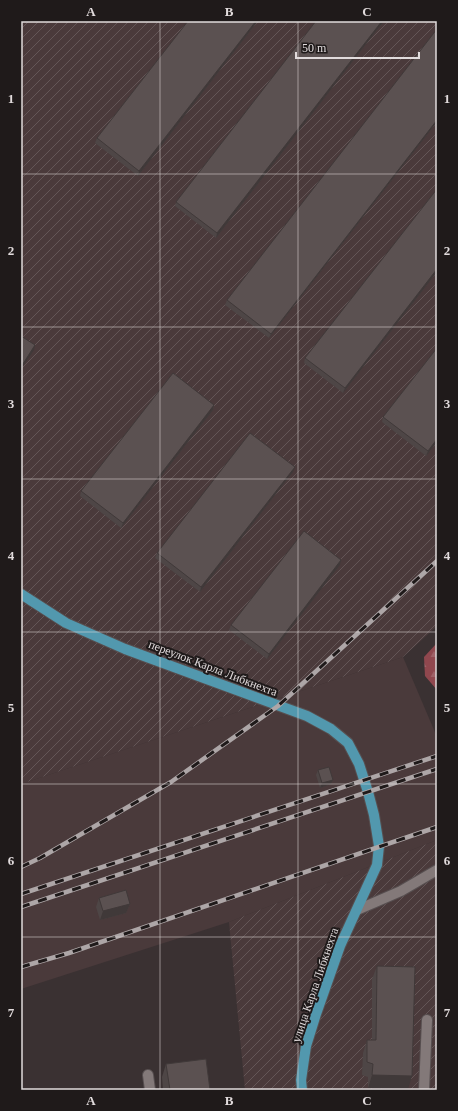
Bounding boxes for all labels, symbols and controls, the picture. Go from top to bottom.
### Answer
text: A [86,4,96,19]
text: B [225,4,234,19]
text: C [362,4,372,19]
scale bar [296,34,419,60]
text: 50 m [302,41,327,55]
text: 1 [8,91,14,106]
text: 1 [444,91,450,106]
text: 2 [8,243,14,258]
text: 2 [444,243,450,258]
text: 3 [8,396,15,411]
text: 3 [444,396,451,411]
text: 4 [8,548,15,563]
text: 4 [444,548,451,563]
street label: переулок Карла Либкнехта [147,637,280,699]
text: 5 [8,700,15,715]
text: 5 [444,700,451,715]
text: 6 [8,853,15,868]
text: 6 [444,853,451,868]
street label: улица Карла Либкнехта [289,925,341,1044]
text: 7 [8,1005,15,1020]
text: 7 [444,1005,451,1020]
text: A [86,1093,96,1108]
text: B [225,1093,234,1108]
text: C [362,1093,372,1108]

